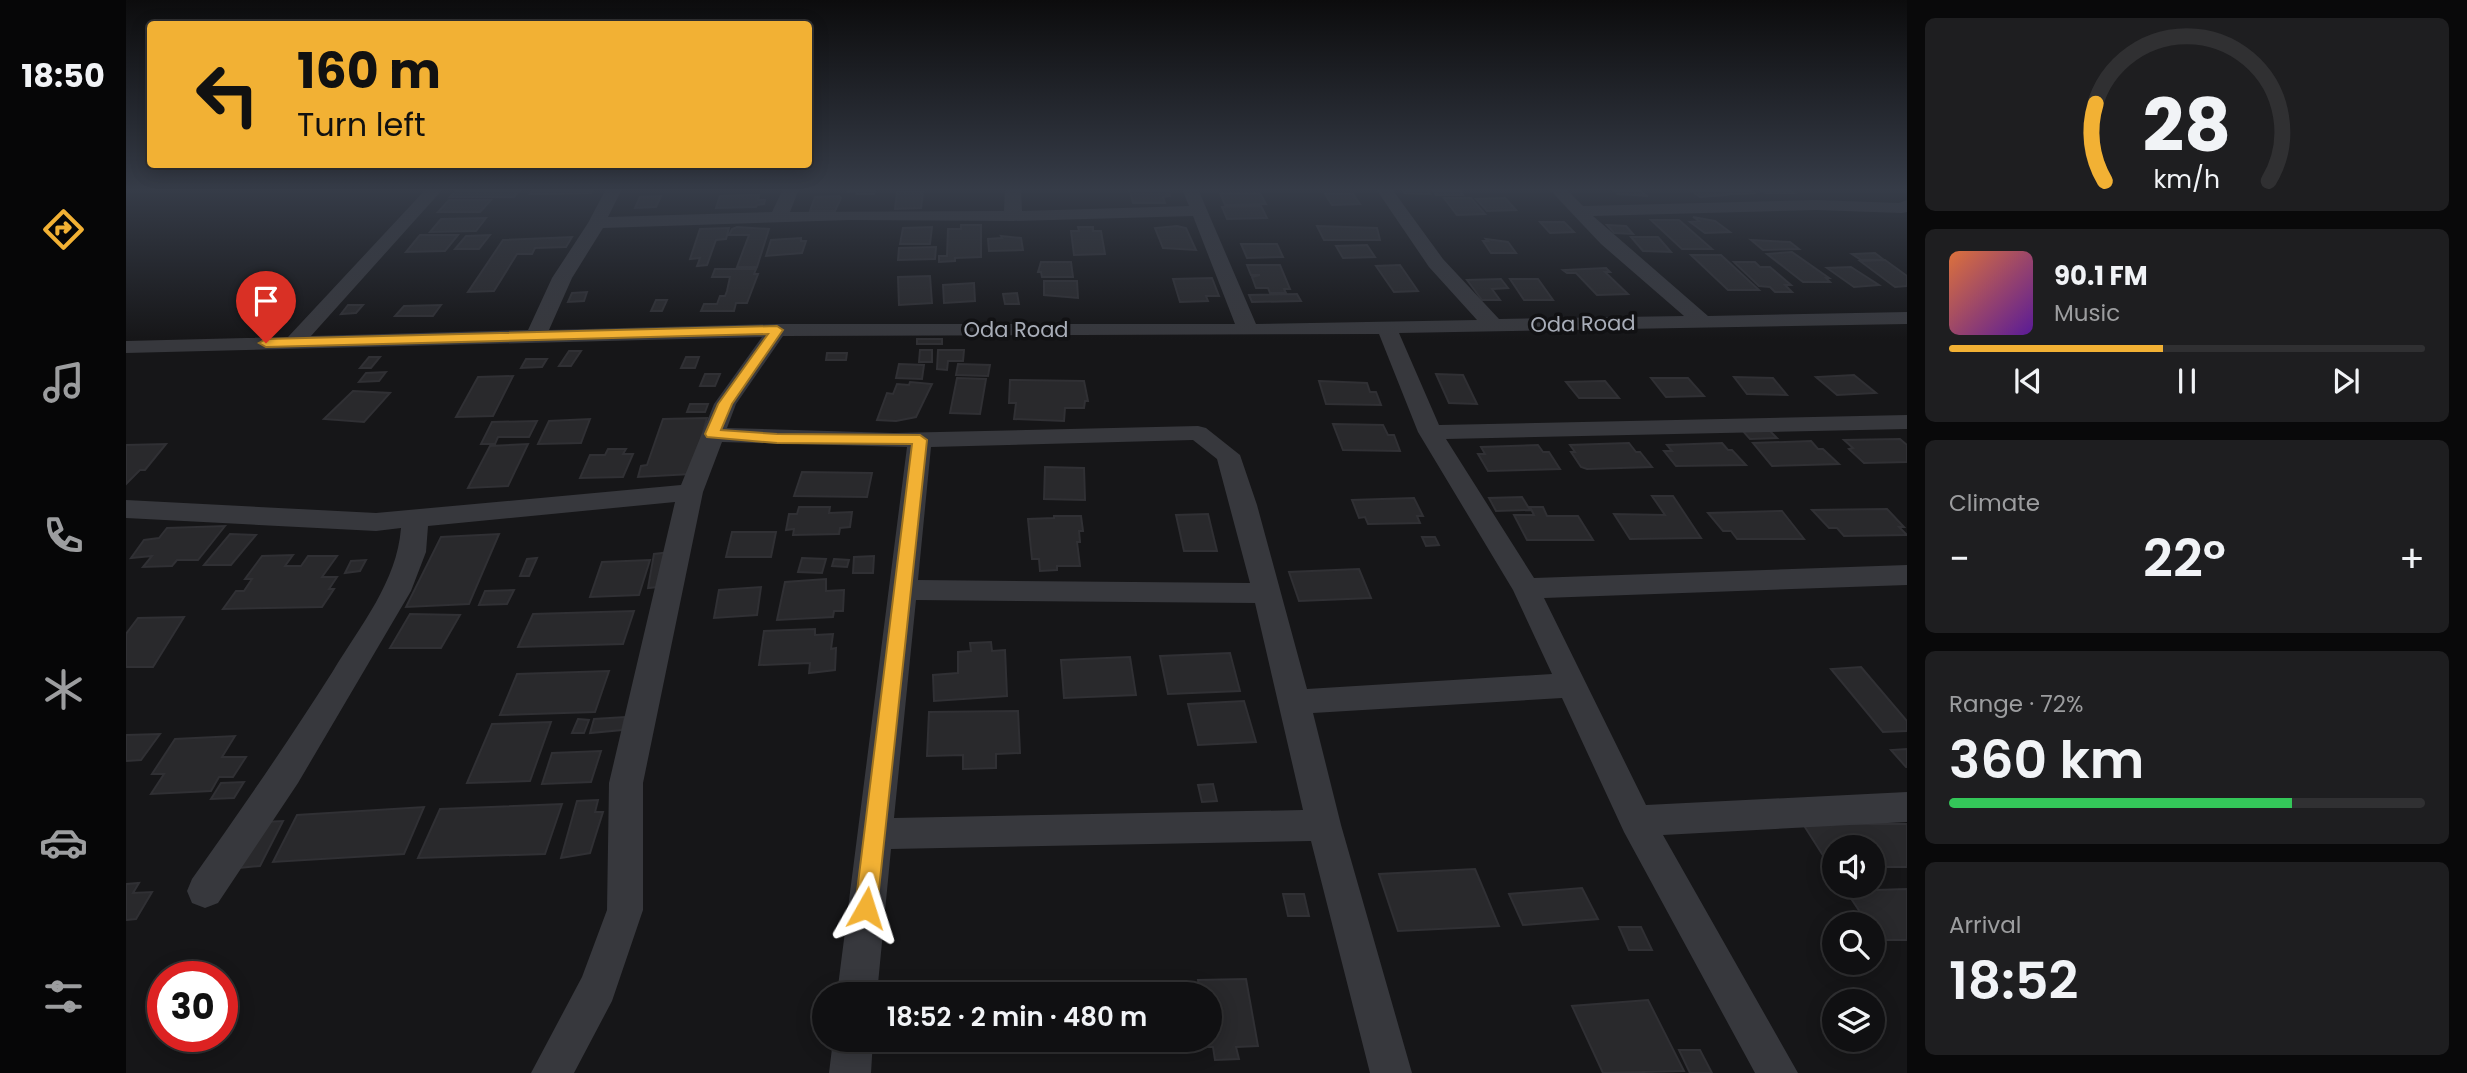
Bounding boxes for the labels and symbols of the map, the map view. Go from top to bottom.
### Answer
pin [236,271,296,343]
street label: Oda Road [1530,308,1636,339]
street label: Oda Road [963,315,1069,344]
position arrow [829,871,903,945]
speed limit sign: 30 [147,961,238,1052]

